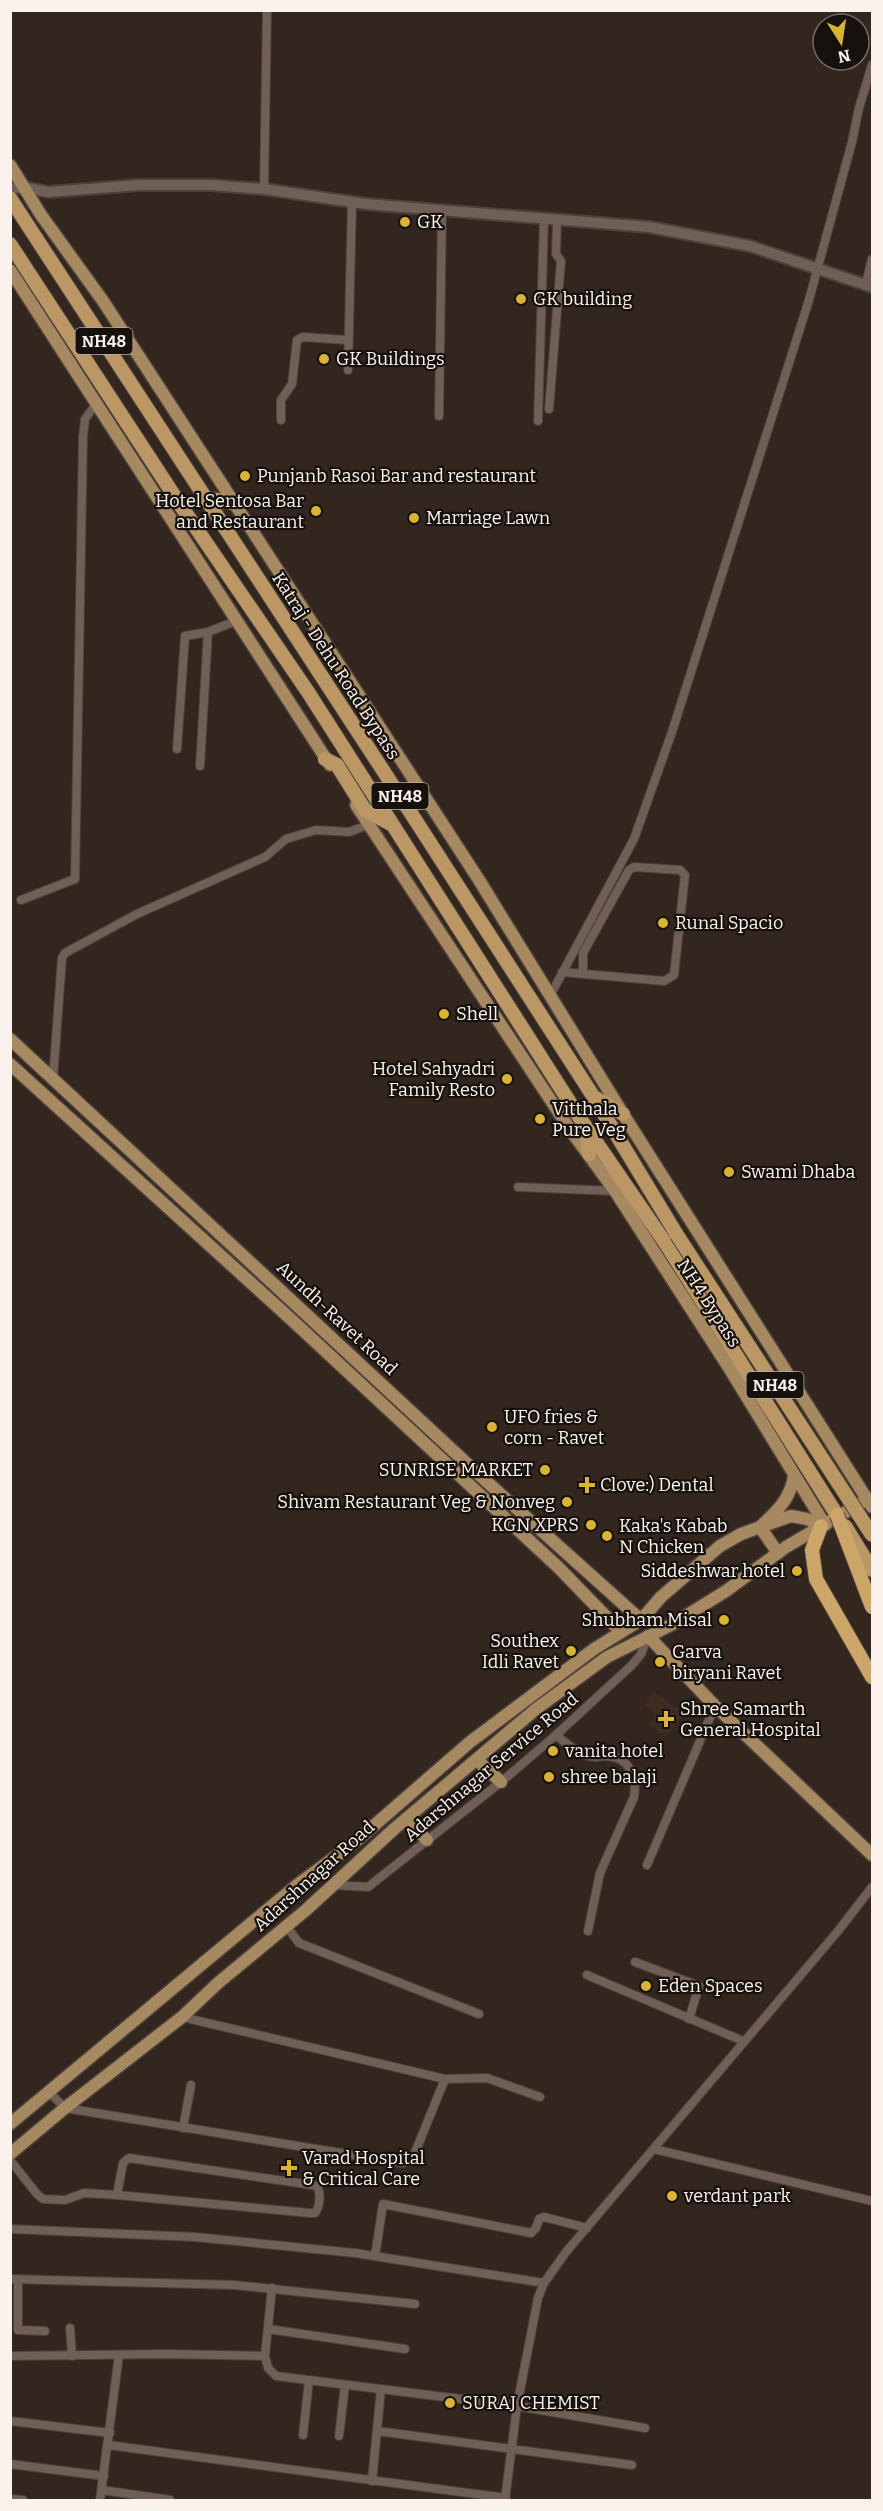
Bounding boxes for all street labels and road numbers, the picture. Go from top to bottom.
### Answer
road number: NH48 [76,328,132,354]
street label: Katraj - Dehu Road Bypass [267,568,405,764]
road number: NH48 [372,783,428,809]
street label: NH4 Bypass [672,1255,746,1351]
street label: Aundh-Ravet Road [272,1256,402,1380]
road number: NH48 [746,1372,804,1398]
street label: Adarshnagar Service Road [399,1687,583,1846]
street label: Adarshnagar Road [249,1816,379,1936]

